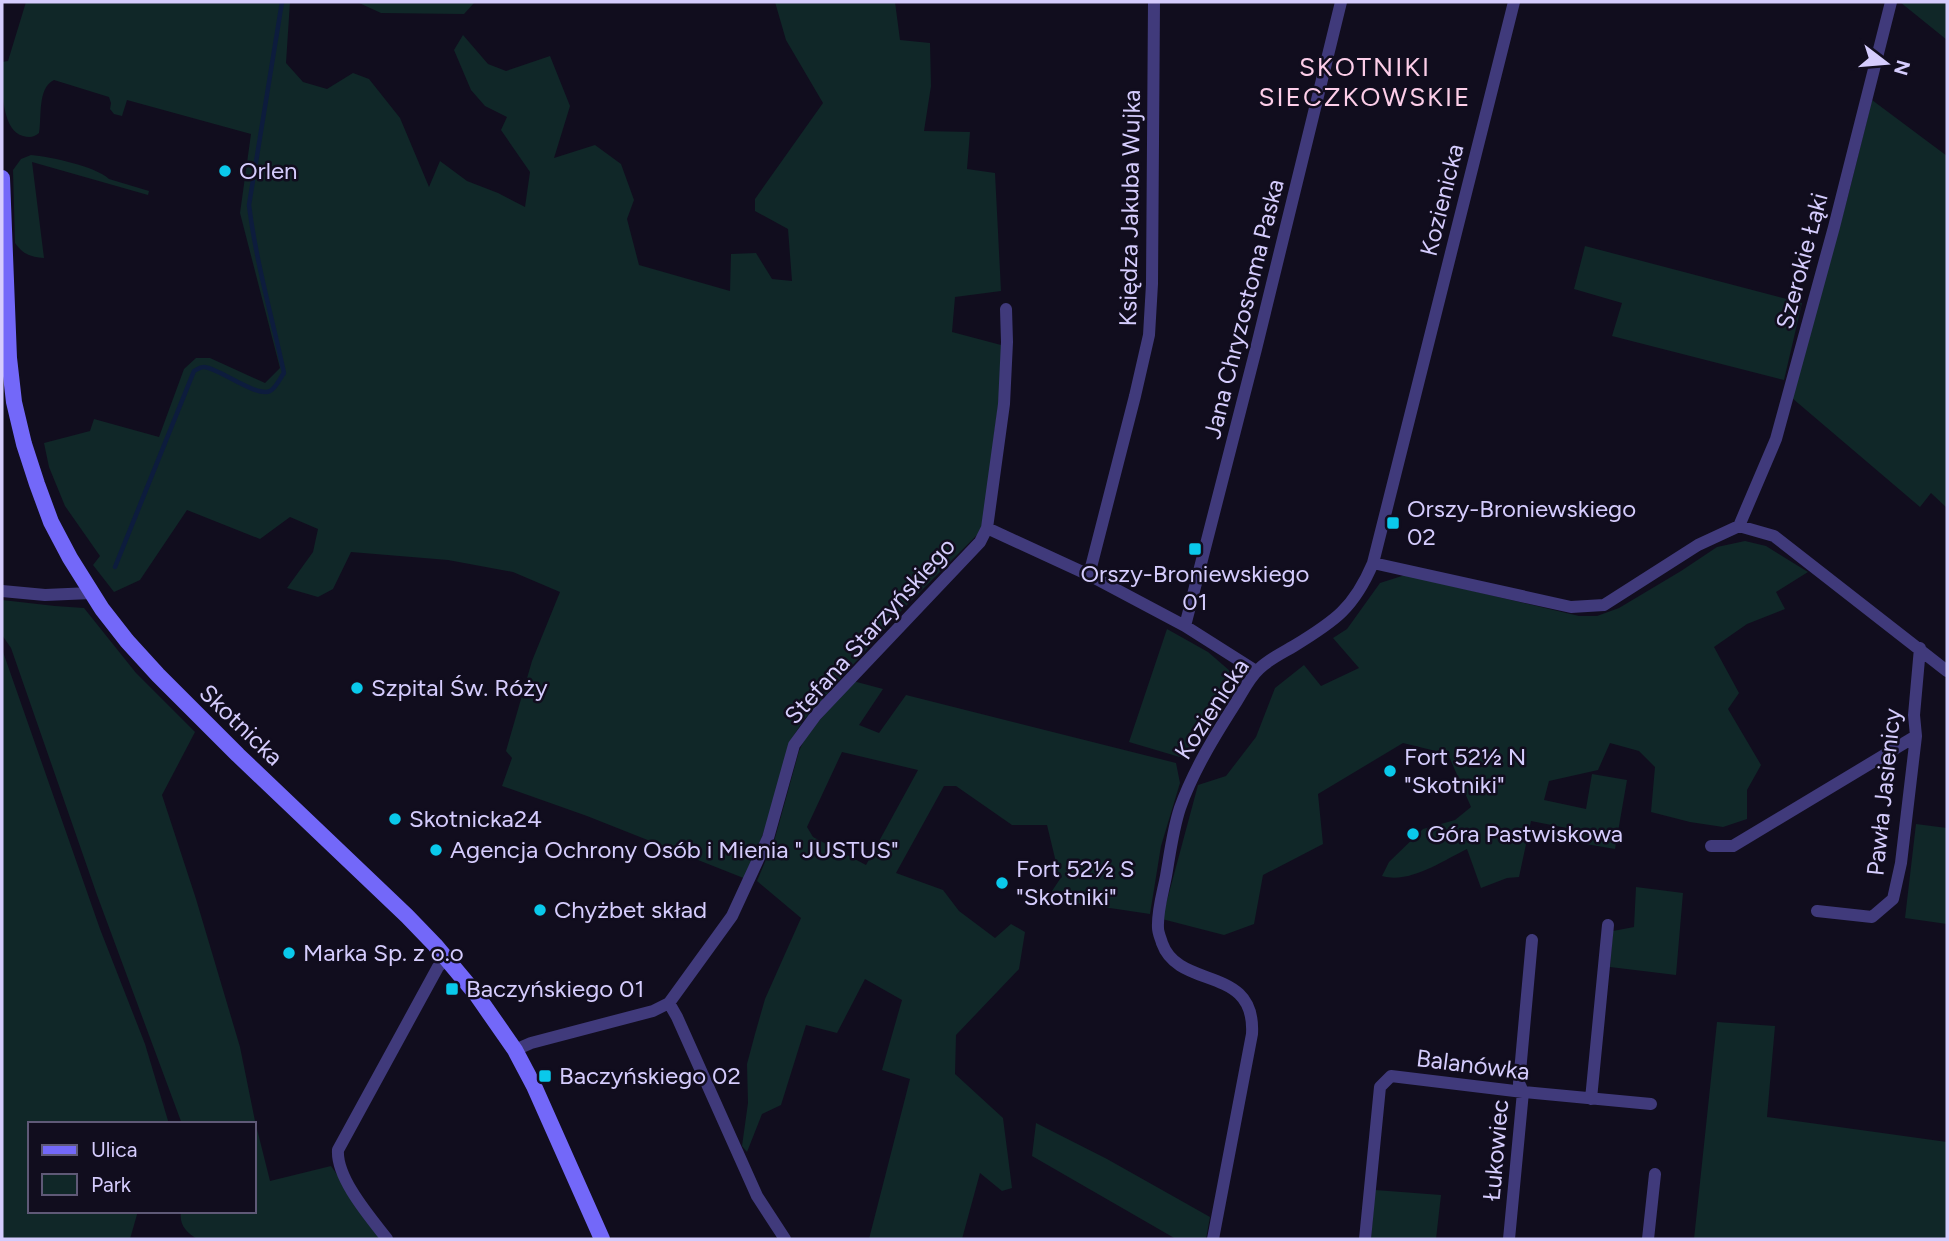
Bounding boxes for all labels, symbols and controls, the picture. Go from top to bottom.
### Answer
north arrow [1851,28,1921,98]
district label: SKOTNIKI SIECZKOWSKIE [1259,51,1471,113]
text: N [1889,57,1915,78]
street label: Księdza Jakuba Wujka [1113,89,1146,327]
street label: Kozienicka [1414,141,1469,259]
place label: Orlen [239,156,298,185]
marker: Orlen [217,163,233,179]
street label: Jana Chryzostoma Paska [1197,176,1290,442]
street label: Szerokie Łąki [1769,190,1834,332]
place label: Orszy-Broniewskiego 02 [1407,494,1636,551]
marker: Orszy-Broniewskiego 02 [1385,515,1401,531]
street label: Stefana Starzyńskiego [778,531,961,730]
marker: Orszy-Broniewskiego 01 [1187,541,1203,557]
place label: Orszy-Broniewskiego 01 [1080,559,1310,616]
street label: Kozienicka [1168,653,1255,765]
place label: Szpital Św. Róży [371,673,548,702]
street label: Skotnicka [194,678,289,771]
marker: Szpital Św. Róży [349,680,365,696]
street label: Pawła Jasienicy [1860,706,1907,877]
place label: Fort 52½ N "Skotniki" [1404,742,1526,799]
marker: Fort 52½ N "Skotniki" [1382,763,1398,779]
place label: Skotnicka24 [409,804,542,833]
marker: Skotnicka24 [387,811,403,827]
place label: Góra Pastwiskowa [1427,819,1623,848]
marker: Góra Pastwiskowa [1405,826,1421,842]
place label: Agencja Ochrony Osób i Mienia "JUSTUS" [450,835,899,864]
marker: Agencja Ochrony Osób i Mienia "JUSTUS" [428,842,444,858]
place label: Fort 52½ S "Skotniki" [1016,854,1134,911]
marker: Fort 52½ S "Skotniki" [994,875,1010,891]
place label: Chyżbet skład [554,895,707,924]
marker: Chyżbet skład [532,902,548,918]
place label: Marka Sp. z o.o [303,938,464,967]
marker: Marka Sp. z o.o [281,945,297,961]
place label: Baczyńskiego 01 [466,974,644,1003]
marker: Baczyńskiego 01 [444,981,460,997]
street label: Balanówka [1415,1043,1531,1086]
place label: Baczyńskiego 02 [559,1061,741,1090]
marker: Baczyńskiego 02 [537,1068,553,1084]
street label: Łukowiec [1477,1098,1514,1202]
legend [28,1122,256,1213]
text: Ulica [91,1137,137,1162]
text: Park [91,1172,132,1197]

